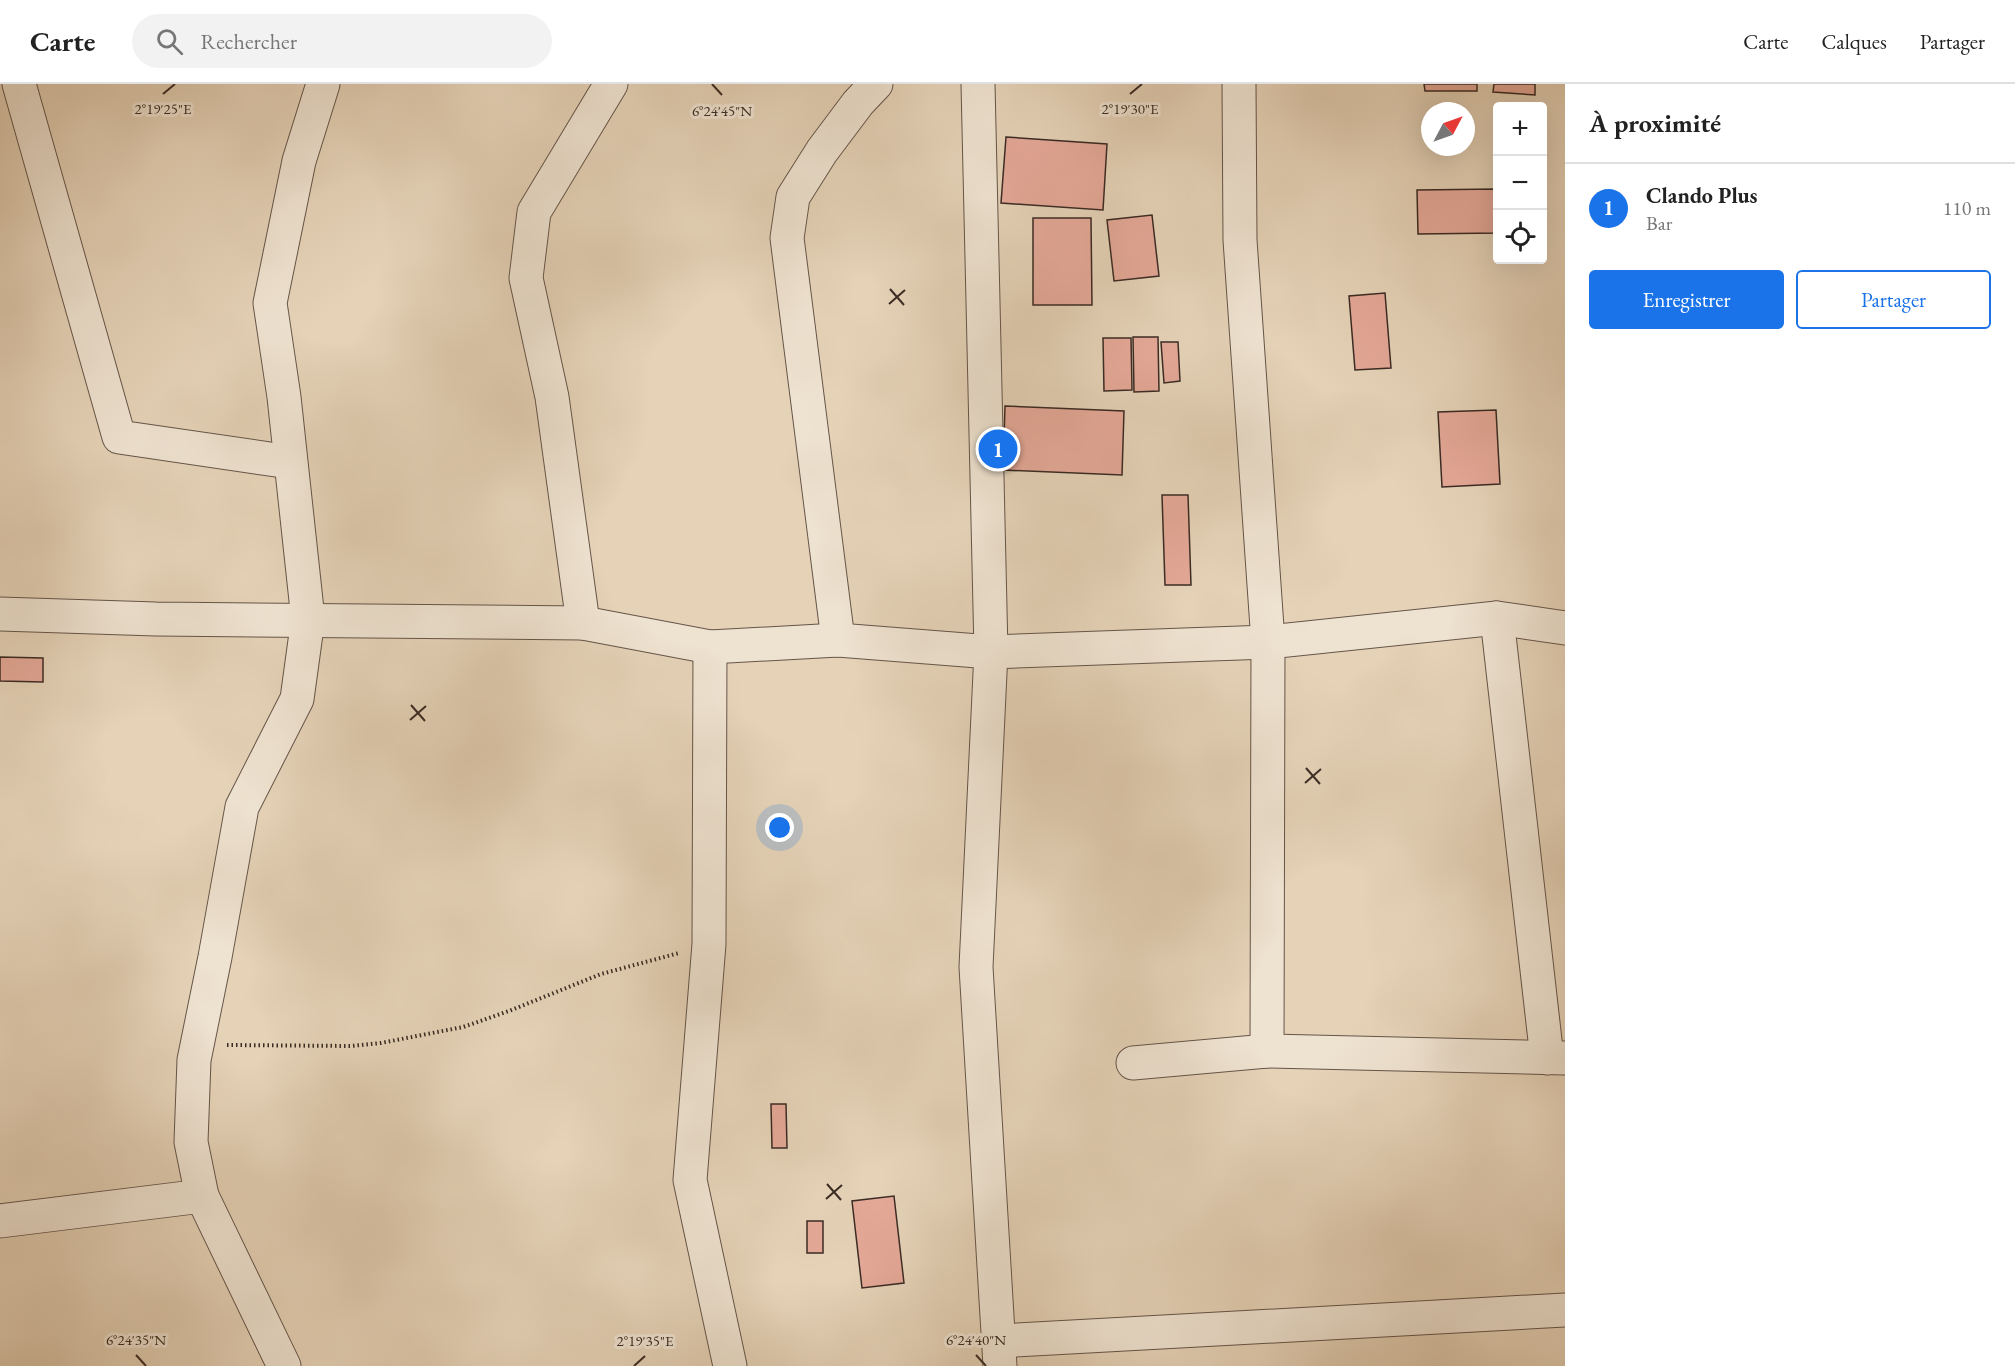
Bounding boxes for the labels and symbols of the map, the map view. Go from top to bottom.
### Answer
text: 2°19'25"E [135,99,192,118]
text: 2°19'30"E [1102,99,1159,118]
text: 6°24'45"N [692,101,752,120]
north arrow [1421,102,1475,156]
pin: 1 [978,426,1018,472]
your location [765,813,794,842]
text: 6°24'35"N [106,1330,166,1349]
text: 6°24'40"N [946,1330,1006,1349]
text: 2°19'35"E [617,1331,674,1350]

